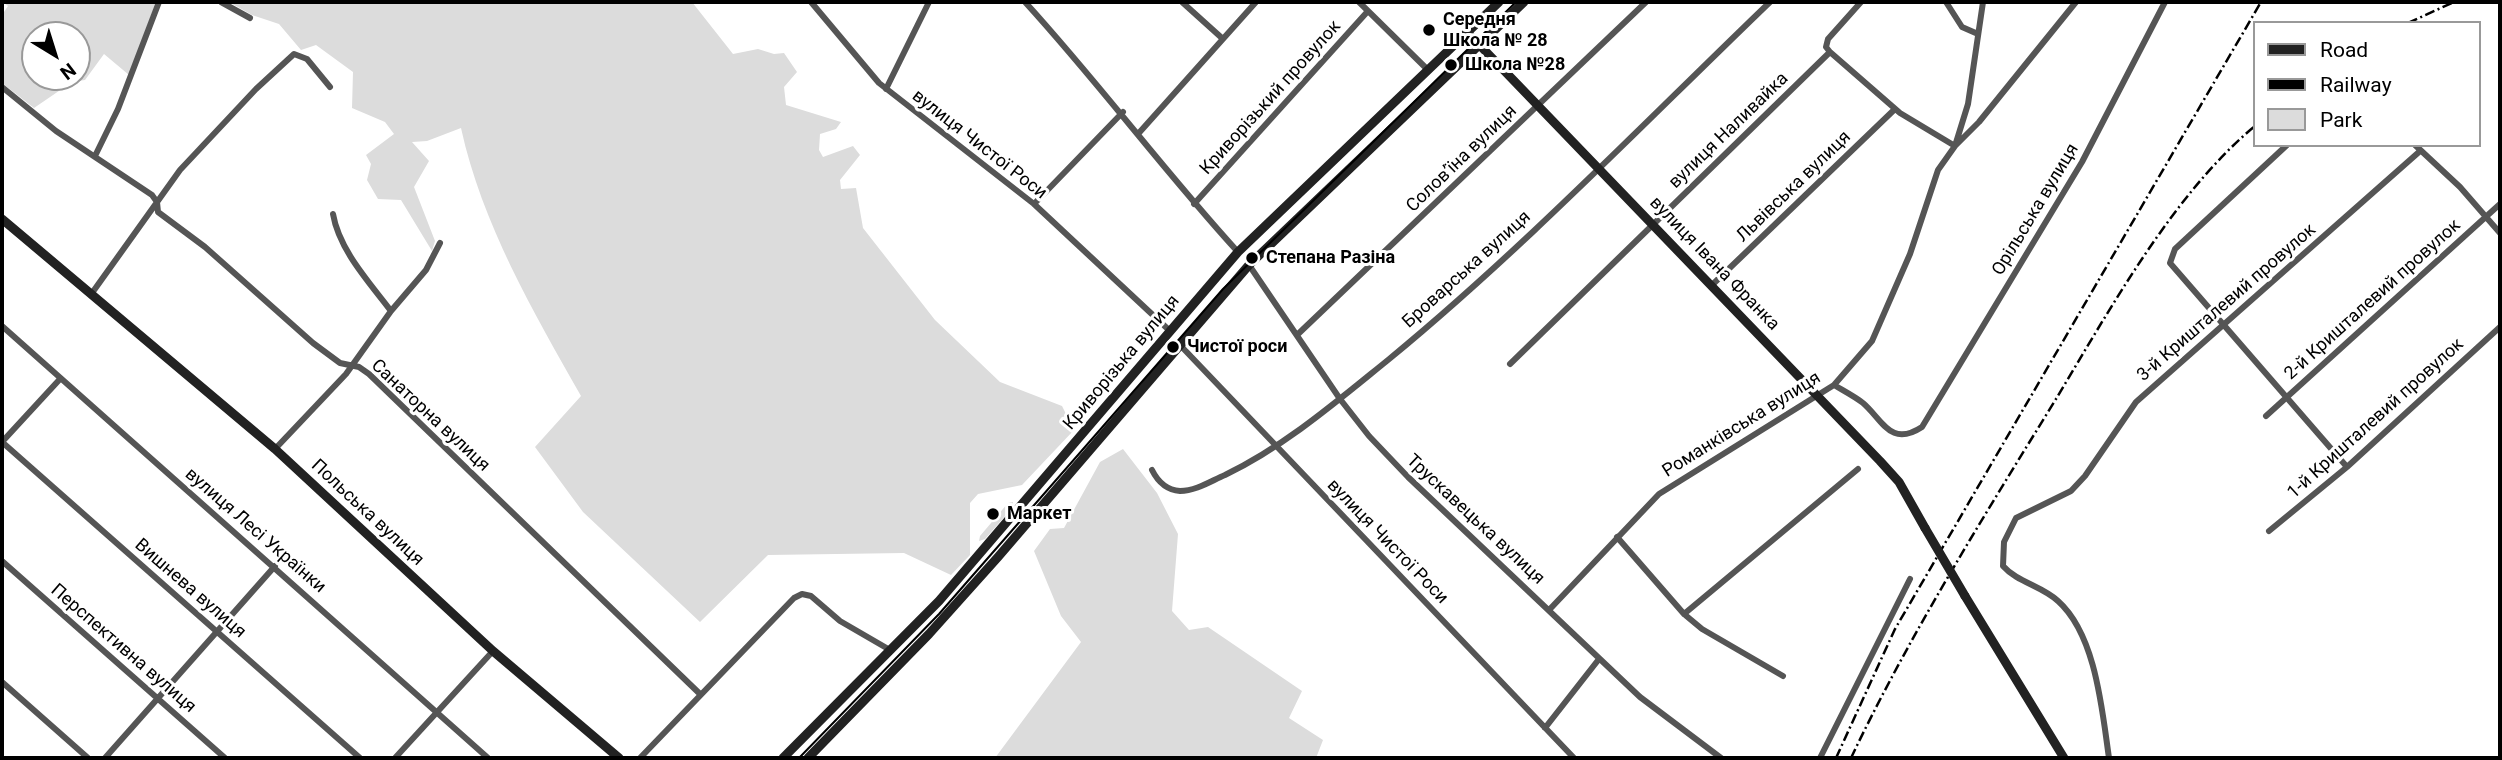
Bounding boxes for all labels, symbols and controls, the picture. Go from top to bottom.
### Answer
place label: Середня Школа № 28 [1443,9,1548,52]
street label: Криворізький провулок [1196,16,1346,180]
north arrow [21,21,91,91]
legend [2254,21,2481,147]
marker: Середня Школа № 28 [1421,22,1437,38]
text: Road [2320,38,2368,62]
place label: Школа №28 [1465,54,1565,76]
marker: Школа №28 [1443,57,1459,73]
text: N [56,58,80,85]
street label: вулиця Наливайка [1665,68,1793,194]
text: Railway [2320,73,2392,97]
street label: вулиця Чистої Роси [907,86,1051,204]
street label: Соловʼїна вулиця [1402,101,1522,217]
text: Park [2320,108,2362,132]
street label: Львівська вулиця [1732,127,1856,247]
street label: Орільська вулиця [1988,140,2084,280]
street label: вулиця Івана Франка [1645,193,1783,335]
street label: Броварська вулиця [1399,207,1535,333]
street label: 2-й Кришталевий провулок [2280,215,2466,385]
street label: 3-й Кришталевий провулок [2133,220,2321,386]
place label: Степана Разіна [1266,247,1395,269]
marker: Степана Разіна [1244,250,1260,266]
street label: Криворізька вулиця [1059,291,1185,435]
street label: 1-й Кришталевий провулок [2283,334,2469,504]
place label: Чистої роси [1187,336,1287,358]
marker: Чистої роси [1165,339,1181,355]
street label: Санаторна вулиця [366,355,494,477]
street label: Романківська вулиця [1659,368,1825,482]
street label: Трускавецька вулиця [1401,450,1549,590]
street label: Польська вулиця [306,455,428,571]
street label: вулиця Лесі Українки [180,464,330,598]
street label: вулиця Чистої Роси [1322,475,1452,609]
place label: Маркет [1007,503,1071,525]
marker: Маркет [985,506,1001,522]
street label: Вишнева вулиця [130,535,250,643]
street label: Перспективна вулиця [46,580,200,718]

